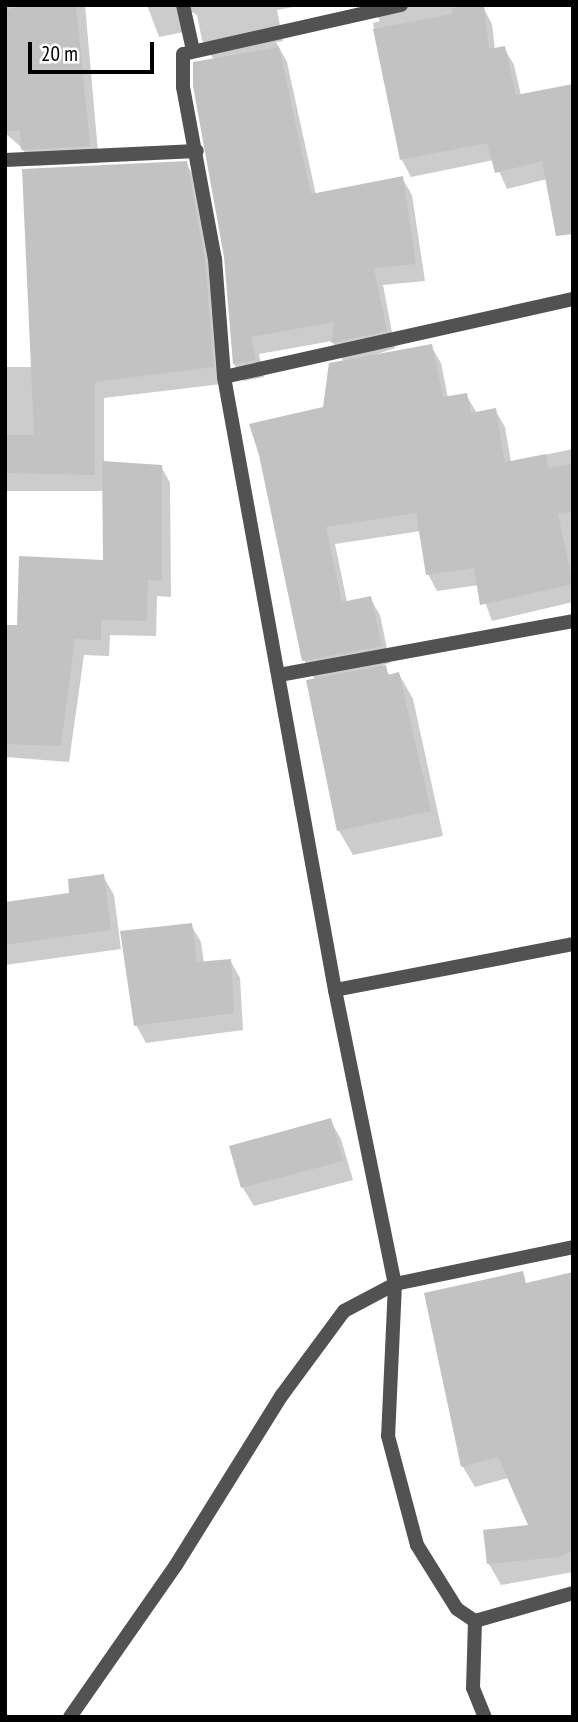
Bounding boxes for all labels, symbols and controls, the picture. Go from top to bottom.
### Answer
scale bar [32,28,158,72]
text: 20 m [41,40,78,67]

